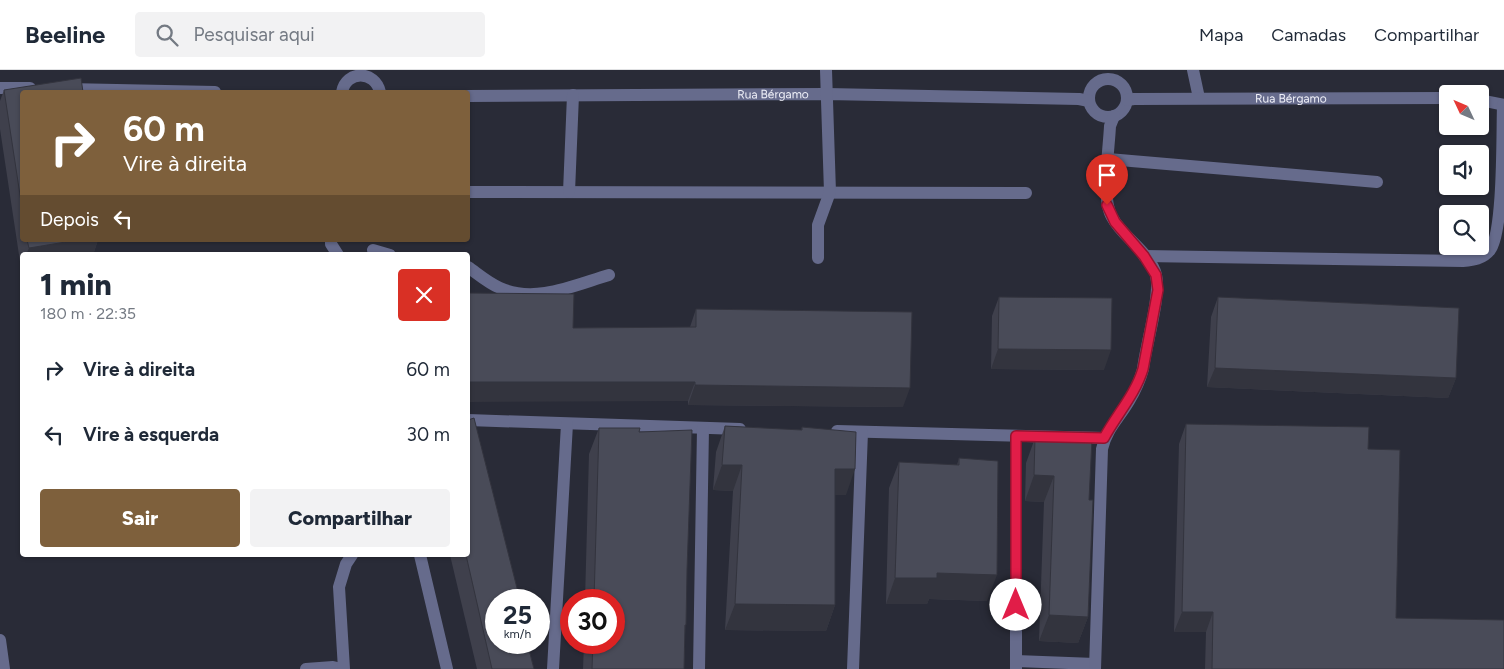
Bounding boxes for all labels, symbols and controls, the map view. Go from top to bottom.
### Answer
search box [135,12,485,57]
text: Beeline [25,20,105,49]
icon: search [153,21,181,49]
text: Pesquisar aqui [193,23,315,46]
text: Mapa [1199,24,1243,46]
text: Camadas [1271,24,1346,46]
text: Compartilhar [1374,24,1479,46]
north arrow [1439,85,1489,135]
map controls [1439,85,1489,255]
street label: Rua Bérgamo [737,87,809,102]
street label: Rua Bérgamo [1255,91,1327,106]
text: 60 m [123,108,205,150]
icon: right [40,110,105,175]
button: sound [1439,145,1489,195]
text: Vire à direita [123,150,247,177]
pin [1086,154,1128,205]
icon: arrive [1093,161,1121,189]
icon: left [109,205,137,233]
button: search [1439,205,1489,255]
text: Depois [40,208,99,231]
text: 1 min [40,266,112,303]
button: close [398,269,450,321]
text: 180 m · 22:35 [40,304,136,323]
icon: right [40,356,68,384]
text: Vire à direita [83,358,195,381]
text: 60 m [406,358,450,381]
icon: left [40,421,68,449]
text: Vire à esquerda [83,423,219,446]
text: 30 m [407,423,450,446]
button: Sair [40,489,240,547]
button: Compartilhar [250,489,450,547]
position arrow [989,578,1041,630]
speed limit sign: 30 [560,589,625,654]
text: 25 [503,600,532,630]
text: km/h [504,627,531,641]

